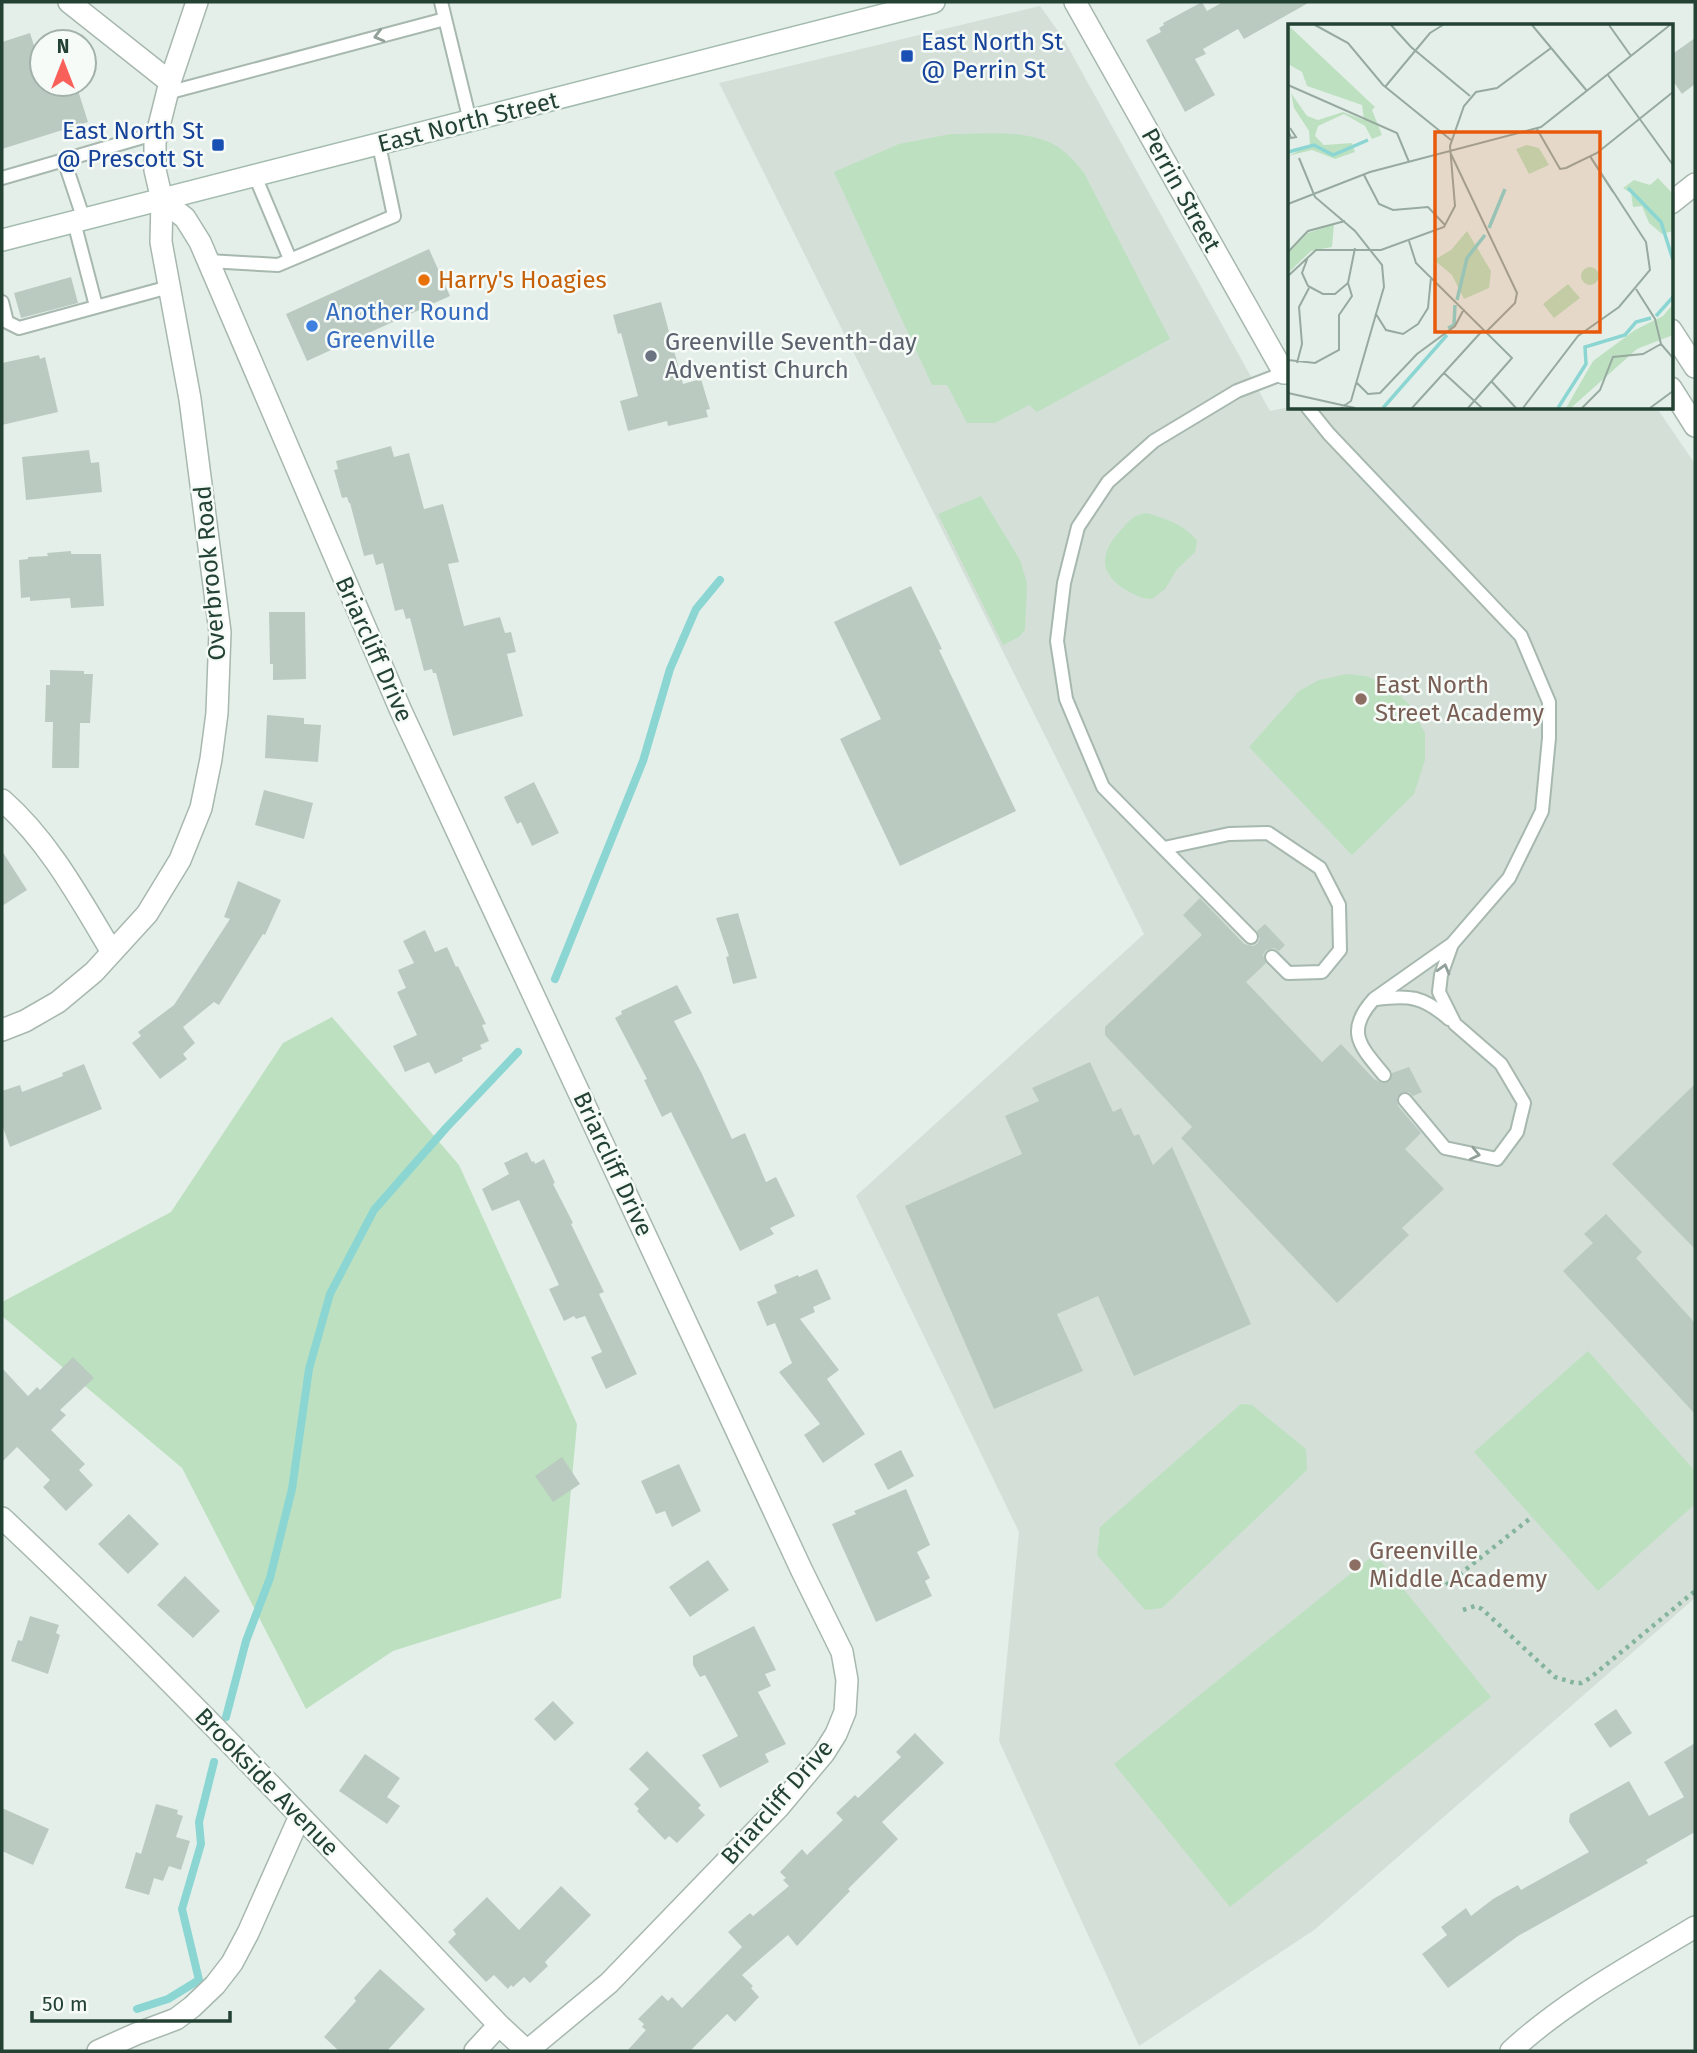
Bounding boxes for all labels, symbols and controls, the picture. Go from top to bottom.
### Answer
inset map [1288,24,1672,410]
north arrow [28,28,98,98]
one-way arrow [374,28,386,42]
place label: East North St @ Perrin St [921,28,1063,84]
text: N [57,35,69,58]
marker: East North St @ Perrin St [899,48,915,64]
street label: East North Street [375,86,562,158]
place label: East North St @ Prescott St [56,117,204,173]
street label: Perrin Street [1136,123,1227,257]
marker: East North St @ Prescott St [210,137,226,153]
place label: Harry's Hoagies [438,266,607,294]
marker: Harry's Hoagies [416,272,432,288]
place label: Another Round Greenville [326,298,490,354]
marker: Another Round Greenville [304,318,320,334]
place label: Greenville Seventh-day Adventist Church [665,328,917,384]
marker: Greenville Seventh-day Adventist Church [643,348,659,364]
street label: Overbrook Road [188,484,232,662]
street label: Briarcliff Drive [329,572,419,726]
place label: East North Street Academy [1375,671,1544,727]
marker: East North Street Academy [1353,691,1369,707]
one-way arrow [1435,963,1450,975]
street label: Briarcliff Drive [567,1087,659,1241]
one-way arrow [1469,1146,1481,1161]
place label: Greenville Middle Academy [1369,1537,1547,1593]
marker: Greenville Middle Academy [1347,1557,1363,1573]
street label: Brookside Avenue [189,1702,345,1862]
street label: Briarcliff Drive [715,1734,839,1870]
scale bar [32,1980,229,2024]
text: 50 m [42,1991,88,2017]

